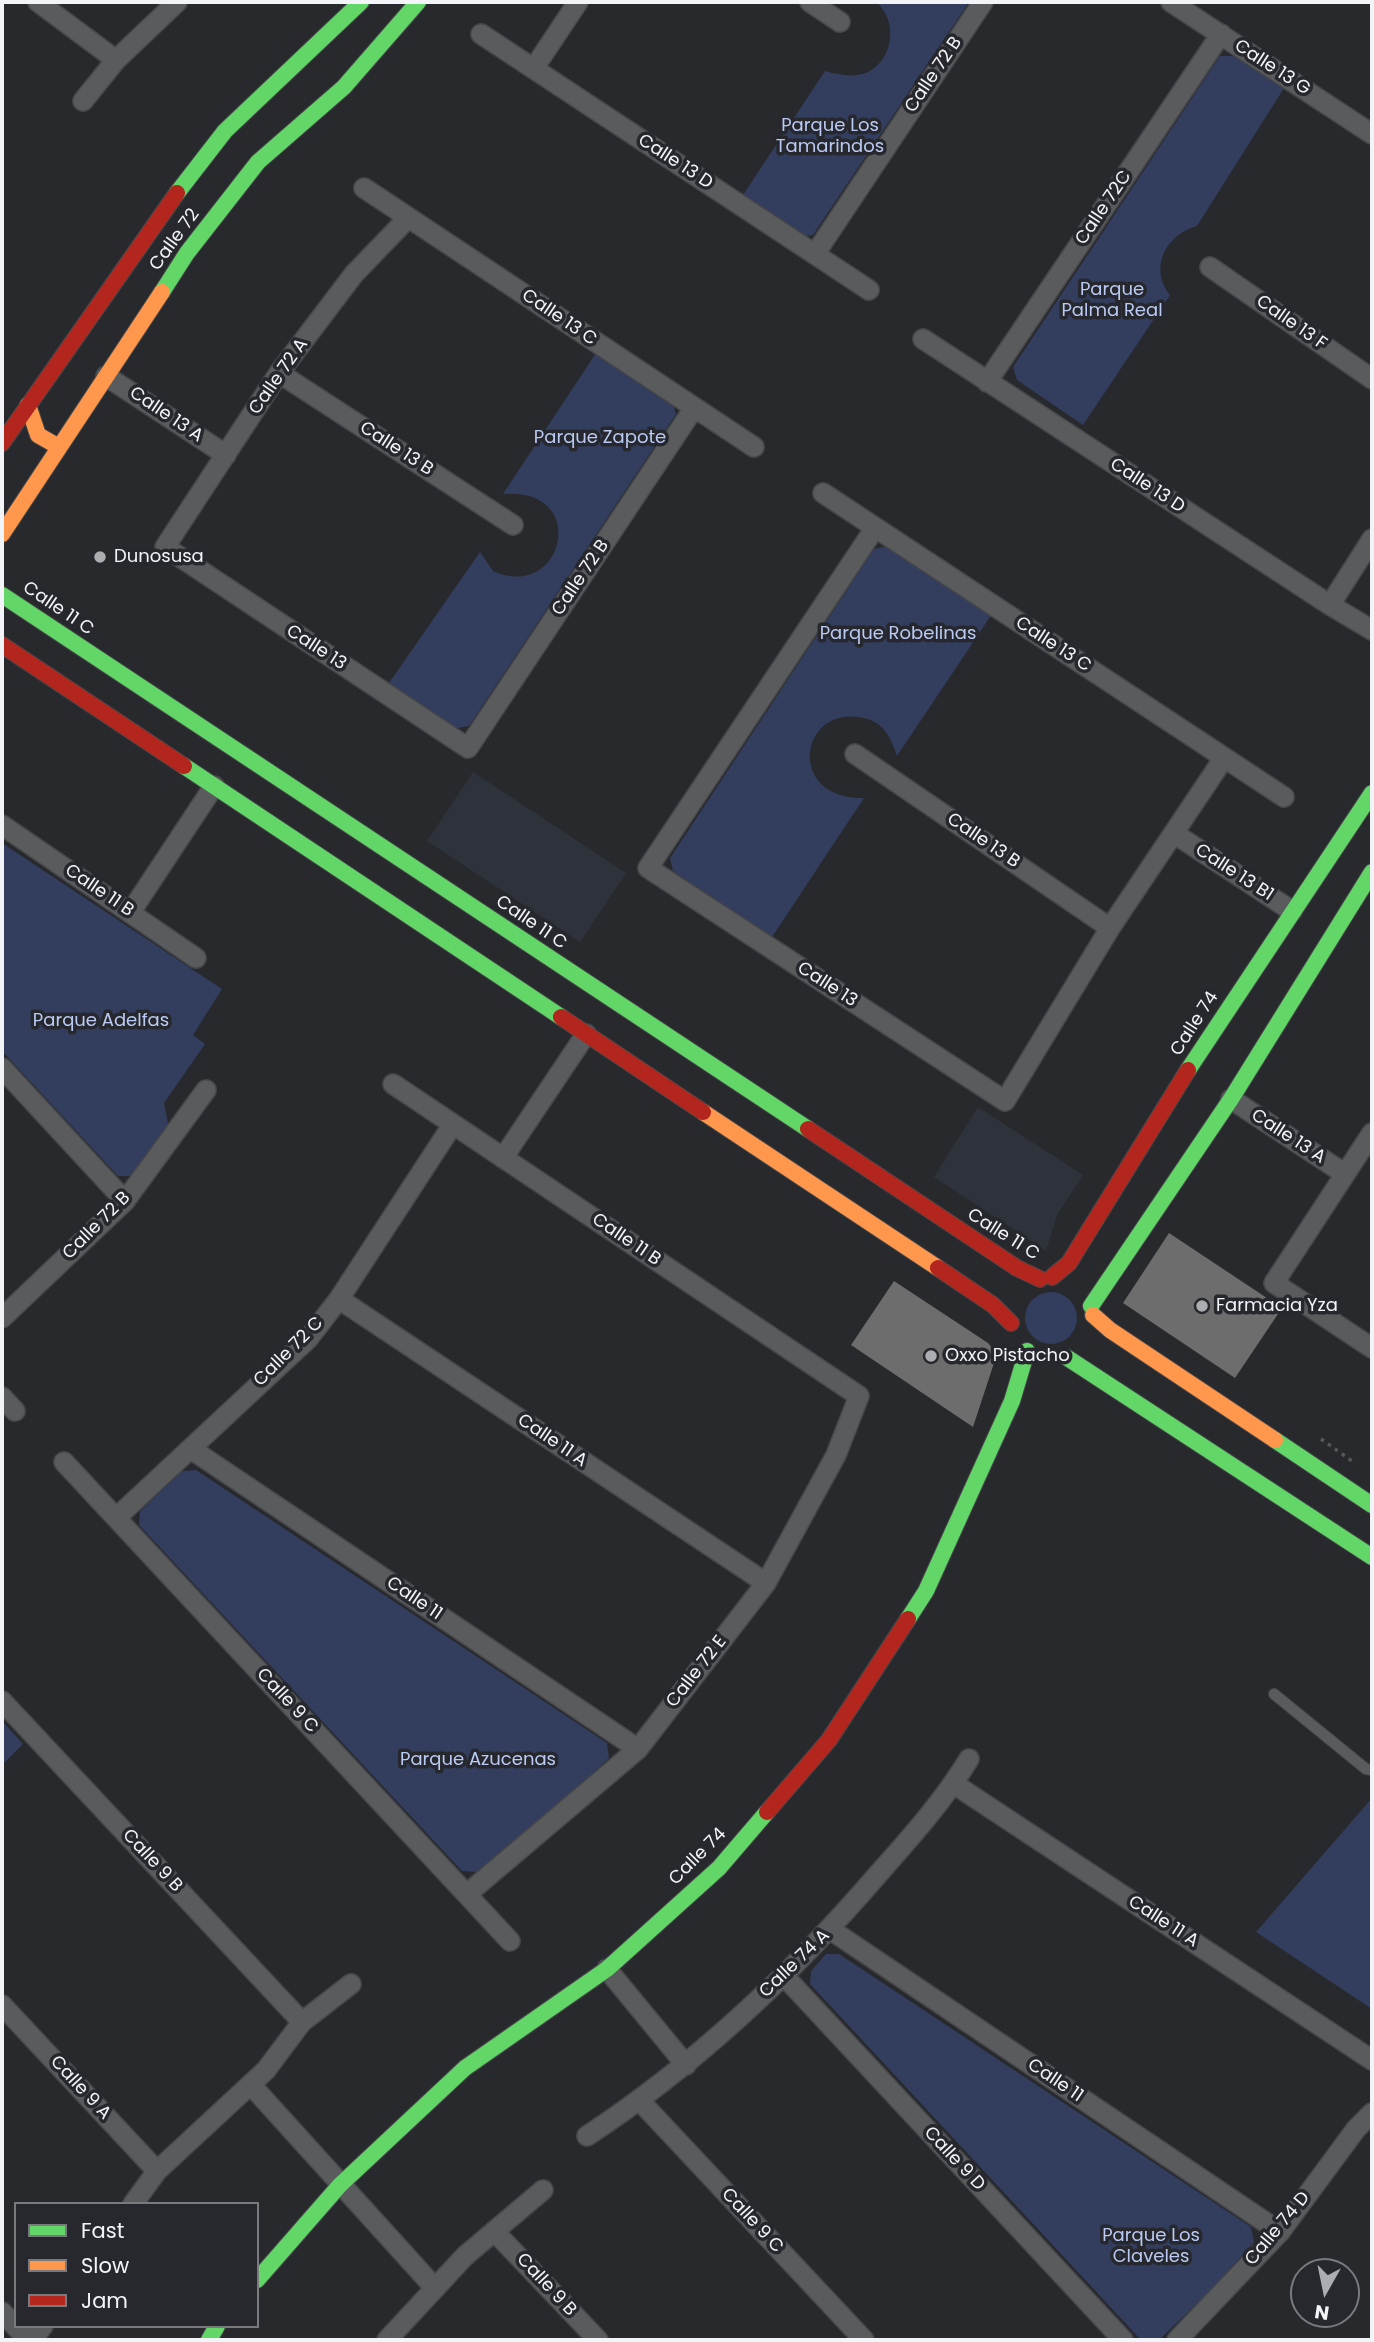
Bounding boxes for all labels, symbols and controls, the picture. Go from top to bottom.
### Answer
street label: Calle 72 B [901,33,967,117]
street label: Calle 13 G [1230,36,1314,100]
park label: Parque Los Tamarindos [776,115,884,158]
street label: Calle 13 D [634,130,716,194]
street label: Calle 72C [1071,167,1137,249]
street label: Calle 72 [145,205,205,275]
park label: Parque Palma Real [1061,279,1163,322]
street label: Calle 13 C [517,285,601,351]
street label: Calle 13 F [1252,291,1330,355]
street label: Calle 72 A [245,335,313,419]
street label: Calle 13 A [125,383,207,447]
street label: Calle 13 B [355,417,437,481]
park label: Parque Zapote [534,427,666,449]
street label: Calle 13 D [1106,454,1188,518]
street label: Calle 72 B [548,536,614,620]
place label: Dunosusa [114,546,204,568]
marker: Dunosusa [92,549,108,565]
street label: Calle 11 C [18,577,98,641]
street label: Calle 13 C [1011,613,1095,677]
street label: Calle 13 [282,621,350,675]
park label: Parque Robelinas [820,623,976,645]
street label: Calle 13 B [943,809,1023,873]
street label: Calle 13 B1 [1191,840,1277,906]
street label: Calle 11 B [61,860,137,922]
street label: Calle 11 C [491,891,571,955]
street label: Calle 13 [793,958,861,1012]
street label: Calle 74 [1166,988,1224,1060]
park label: Parque Adelfas [33,1010,169,1032]
street label: Calle 13 A [1247,1105,1329,1169]
street label: Calle 72 B [59,1188,135,1264]
street label: Calle 11 C [963,1204,1043,1266]
street label: Calle 11 B [588,1209,664,1271]
place label: Farmacia Yza [1216,1295,1338,1317]
marker: Farmacia Yza [1194,1298,1210,1314]
street label: Calle 72 C [250,1313,328,1391]
place label: Oxxo Pistacho [945,1345,1070,1367]
marker: Oxxo Pistacho [923,1348,939,1364]
street label: Calle 11 A [513,1410,591,1472]
street label: Calle 11 [382,1573,446,1625]
street label: Calle 72 E [662,1632,732,1712]
street label: Calle 9 C [252,1664,322,1738]
park label: Parque Azucenas [400,1749,556,1771]
street label: Calle 74 [665,1824,731,1890]
street label: Calle 9 B [117,1825,187,1897]
street label: Calle 11 A [1124,1891,1202,1953]
street label: Calle 74 A [755,1925,835,2003]
street label: Calle 9 A [45,2052,115,2124]
street label: Calle 11 [1023,2055,1087,2107]
street label: Calle 9 D [919,2122,989,2196]
street label: Calle 9 C [717,2184,787,2258]
street label: Calle 74 D [1241,2188,1315,2270]
legend [14,2202,259,2328]
text: Fast [81,2216,124,2245]
park label: Parque Los Claveles [1102,2225,1200,2268]
street label: Calle 9 B [511,2249,581,2321]
text: Slow [81,2251,129,2280]
north arrow [1290,2258,1360,2328]
text: Jam [81,2286,128,2315]
text: N [1313,2298,1331,2327]

